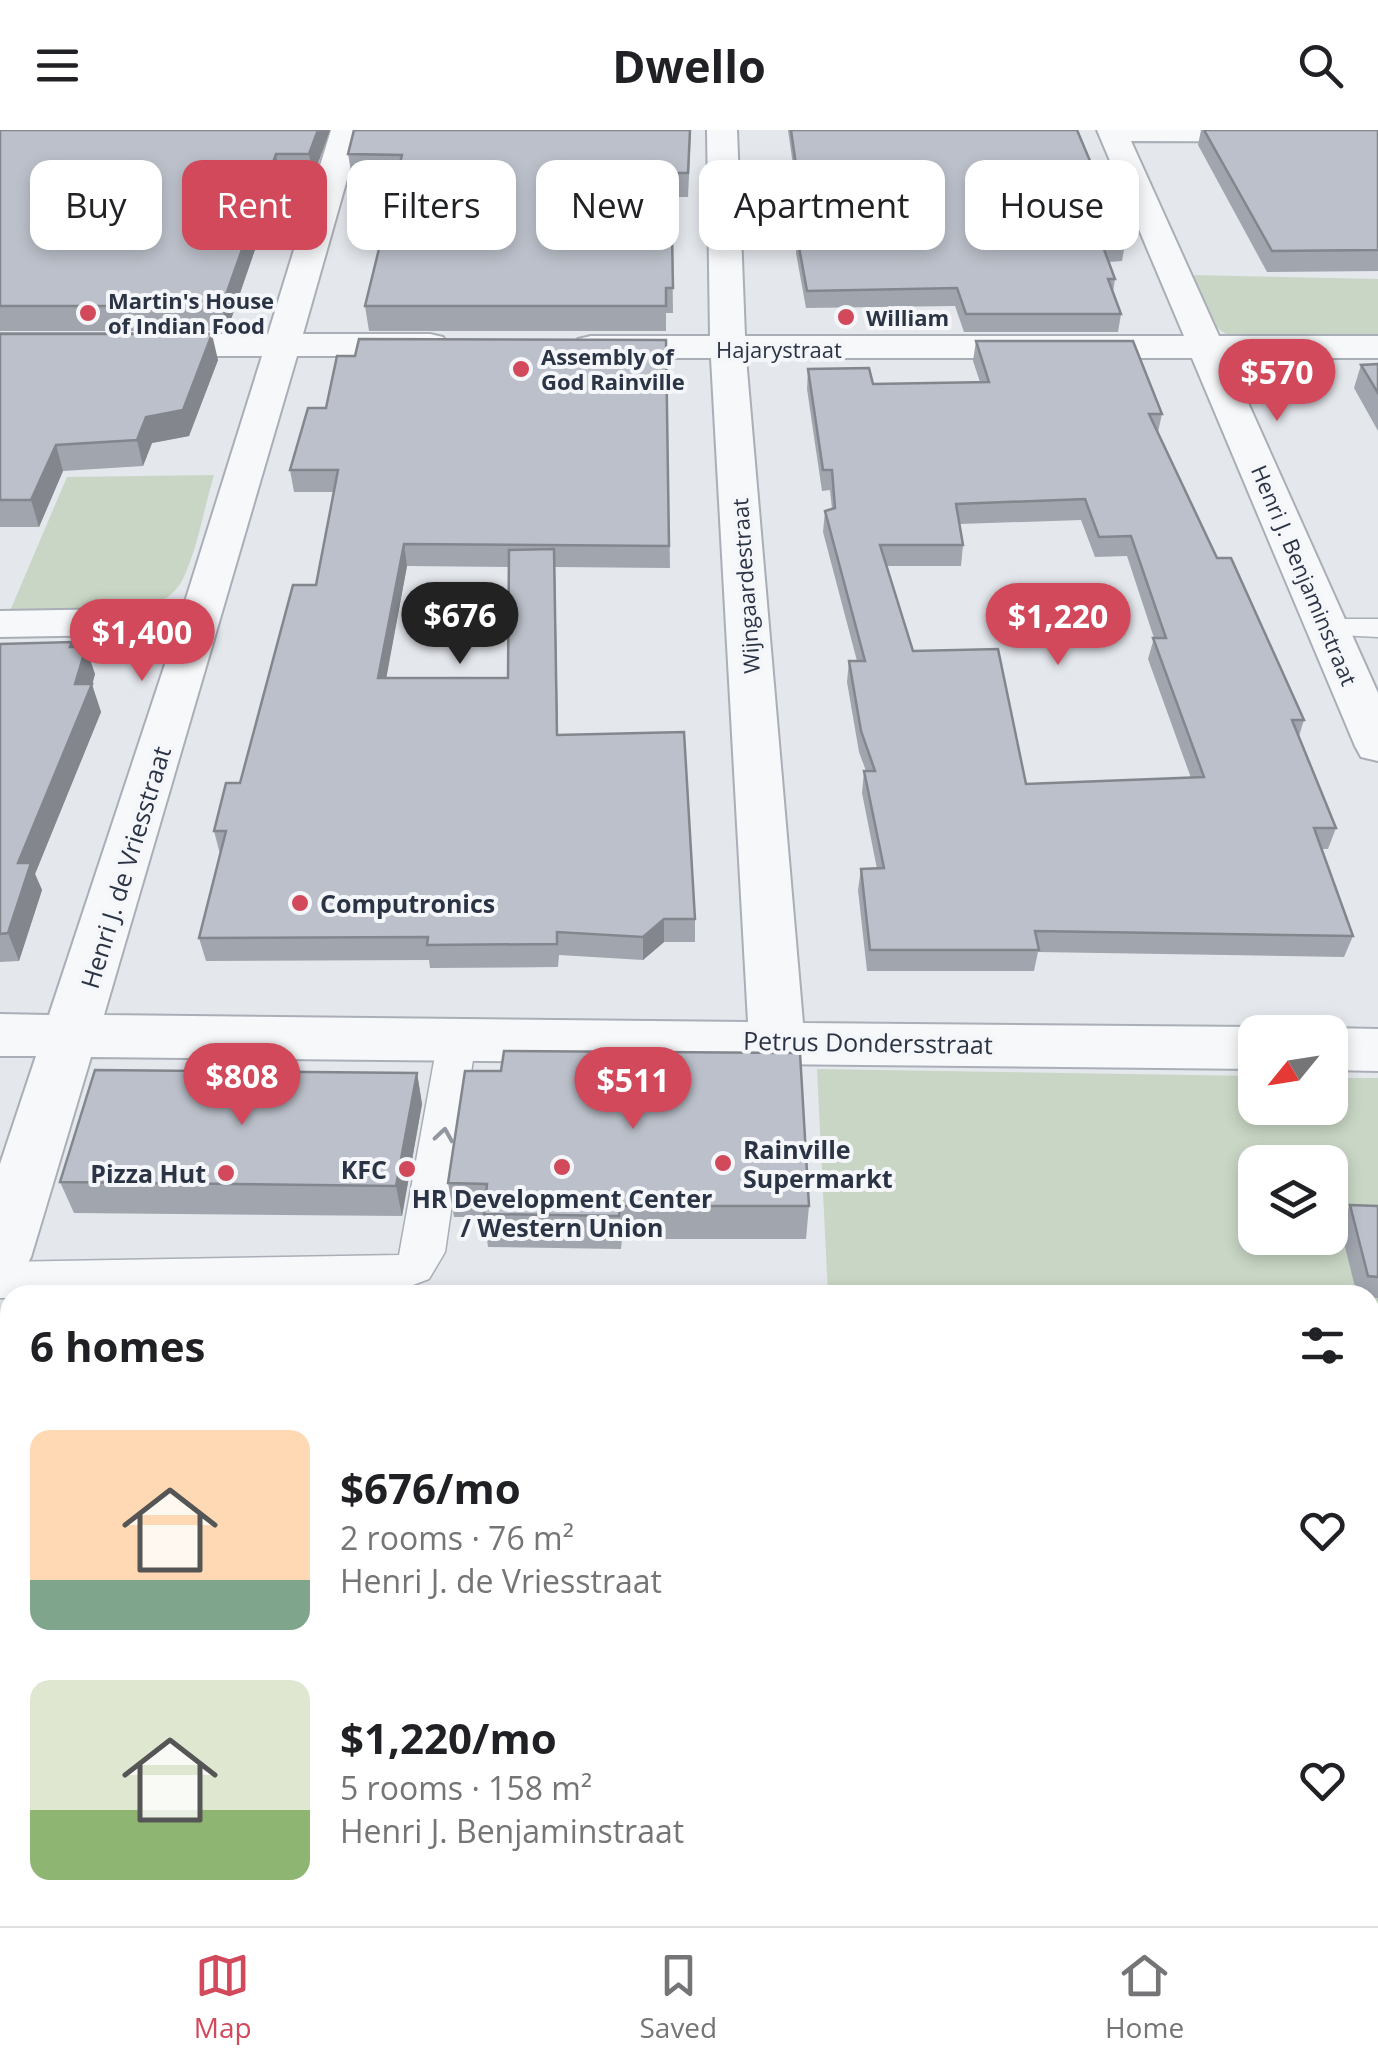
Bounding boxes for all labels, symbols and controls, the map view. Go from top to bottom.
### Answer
text: Dwello [612,35,766,96]
icon: menu [30,38,85,93]
icon: search [1293,38,1348,93]
chip: Buy [30,160,162,250]
chip: Rent [182,160,327,250]
chip: Filters [347,160,516,250]
chip: New [536,160,679,250]
chip: Apartment [699,160,945,250]
chip: House [965,160,1139,250]
place label: Martin's House of Indian Food [108,285,274,340]
marker: Martin's House of Indian Food [77,302,99,324]
place label: William [866,302,949,332]
marker: William [835,306,857,328]
street label: Hajarystraat [716,334,842,364]
pin: $570 [1218,339,1336,424]
place label: Assembly of God Rainville [541,341,685,396]
text: $570 [1240,350,1314,393]
marker: Assembly of God Rainville [510,358,532,380]
street label: Henri J. Benjaminstraat [1245,460,1365,690]
street label: Wijngaardestraat [724,497,766,675]
pin: $676 [401,582,519,667]
pin: $1,220 [977,583,1139,668]
text: $676 [423,593,497,636]
text: $1,220 [1008,594,1108,637]
pin: $1,400 [61,599,223,684]
text: $1,400 [92,610,192,653]
street label: Henri J. de Vriesstraat [72,742,178,992]
place label: Computronics [320,886,495,920]
marker: Computronics [289,892,311,914]
north arrow [1238,1015,1348,1125]
map controls [1238,1015,1348,1255]
street label: Petrus Dondersstraat [743,1023,993,1061]
pin: $808 [183,1043,301,1128]
pin: $511 [574,1047,692,1132]
text: $808 [205,1054,279,1097]
text: $511 [596,1058,670,1101]
one-way arrow [432,1126,453,1143]
place label: Rainville Supermarkt [743,1132,893,1195]
button: layers [1238,1145,1348,1255]
place label: KFC [341,1152,387,1186]
marker: Rainville Supermarkt [712,1152,734,1174]
place label: Pizza Hut [90,1156,206,1190]
marker: HR Development Center / Western Union [551,1156,573,1178]
marker: KFC [396,1158,418,1180]
marker: Pizza Hut [215,1162,237,1184]
place label: HR Development Center / Western Union [412,1181,712,1244]
text: 6 homes [30,1317,205,1374]
icon: filters [1295,1318,1350,1373]
text: $676/mo [340,1459,521,1516]
icon: home [110,1470,230,1590]
icon: heart [1295,1503,1350,1558]
text: 2 rooms · 76 m² [340,1516,574,1559]
text: Henri J. de Vriesstraat [340,1559,662,1602]
text: $1,220/mo [340,1709,557,1766]
icon: home [110,1720,230,1840]
icon: heart [1295,1753,1350,1808]
text: 5 rooms · 158 m² [340,1766,592,1809]
text: Henri J. Benjaminstraat [340,1809,684,1852]
tab: Map [194,1948,252,2046]
tab: Saved [639,1948,717,2046]
tab: Home [1105,1948,1184,2046]

